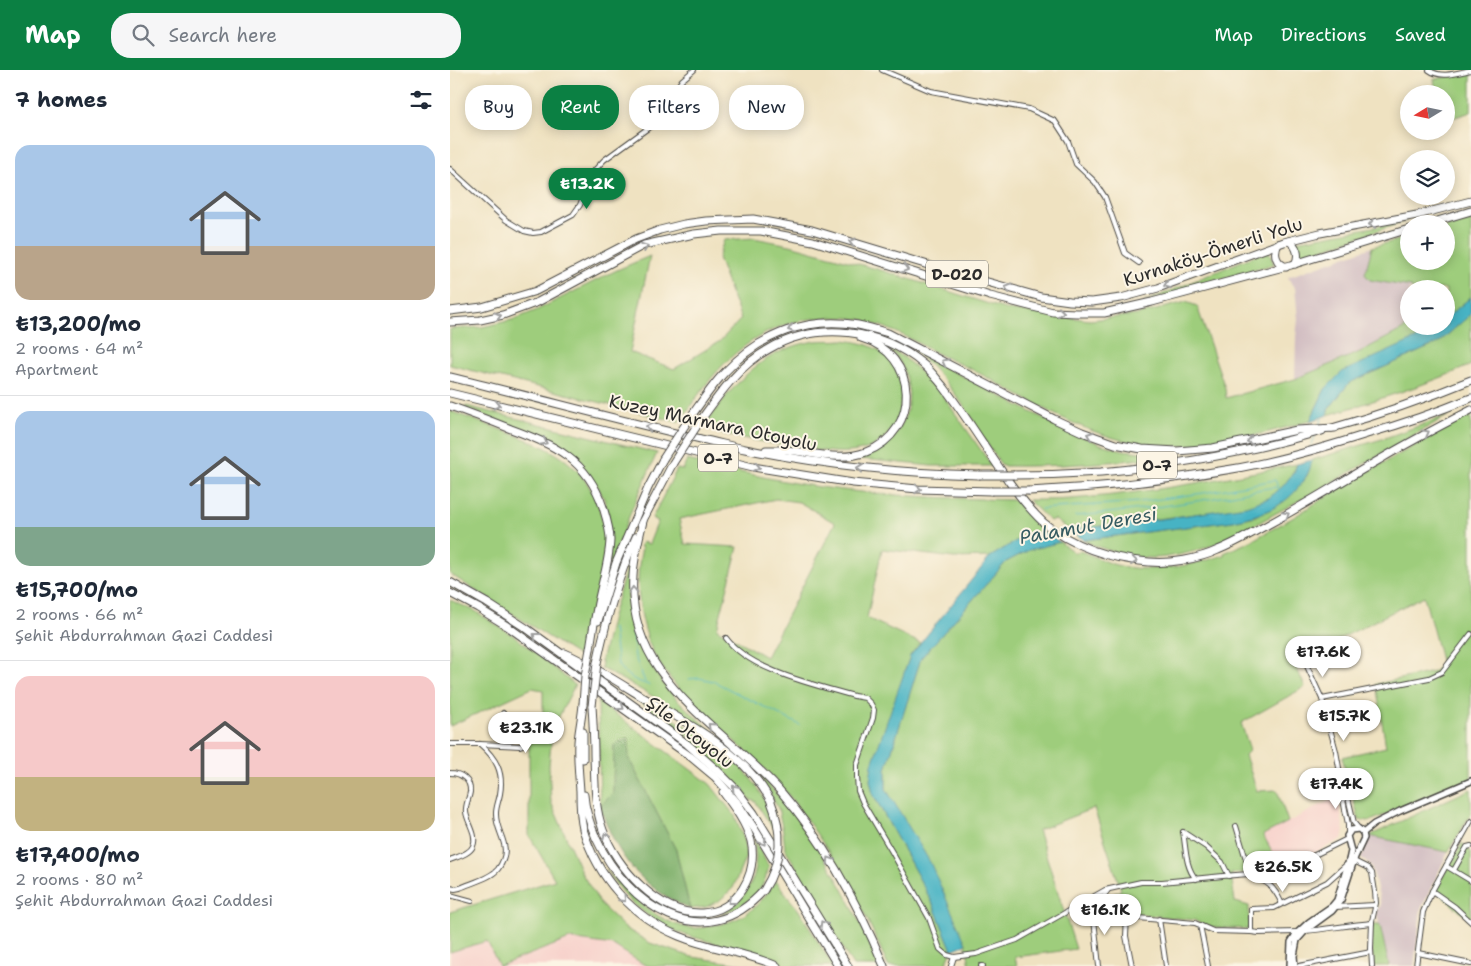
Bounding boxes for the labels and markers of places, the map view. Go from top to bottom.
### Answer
pin: ₺13.2K [546,168,628,210]
pin: ₺17.6K [1282,636,1364,678]
pin: ₺15.7K [1303,700,1385,742]
pin: ₺23.1K [485,712,567,754]
pin: ₺17.4K [1295,768,1377,810]
pin: ₺26.5K [1242,850,1324,893]
pin: ₺16.1K [1064,894,1146,936]

